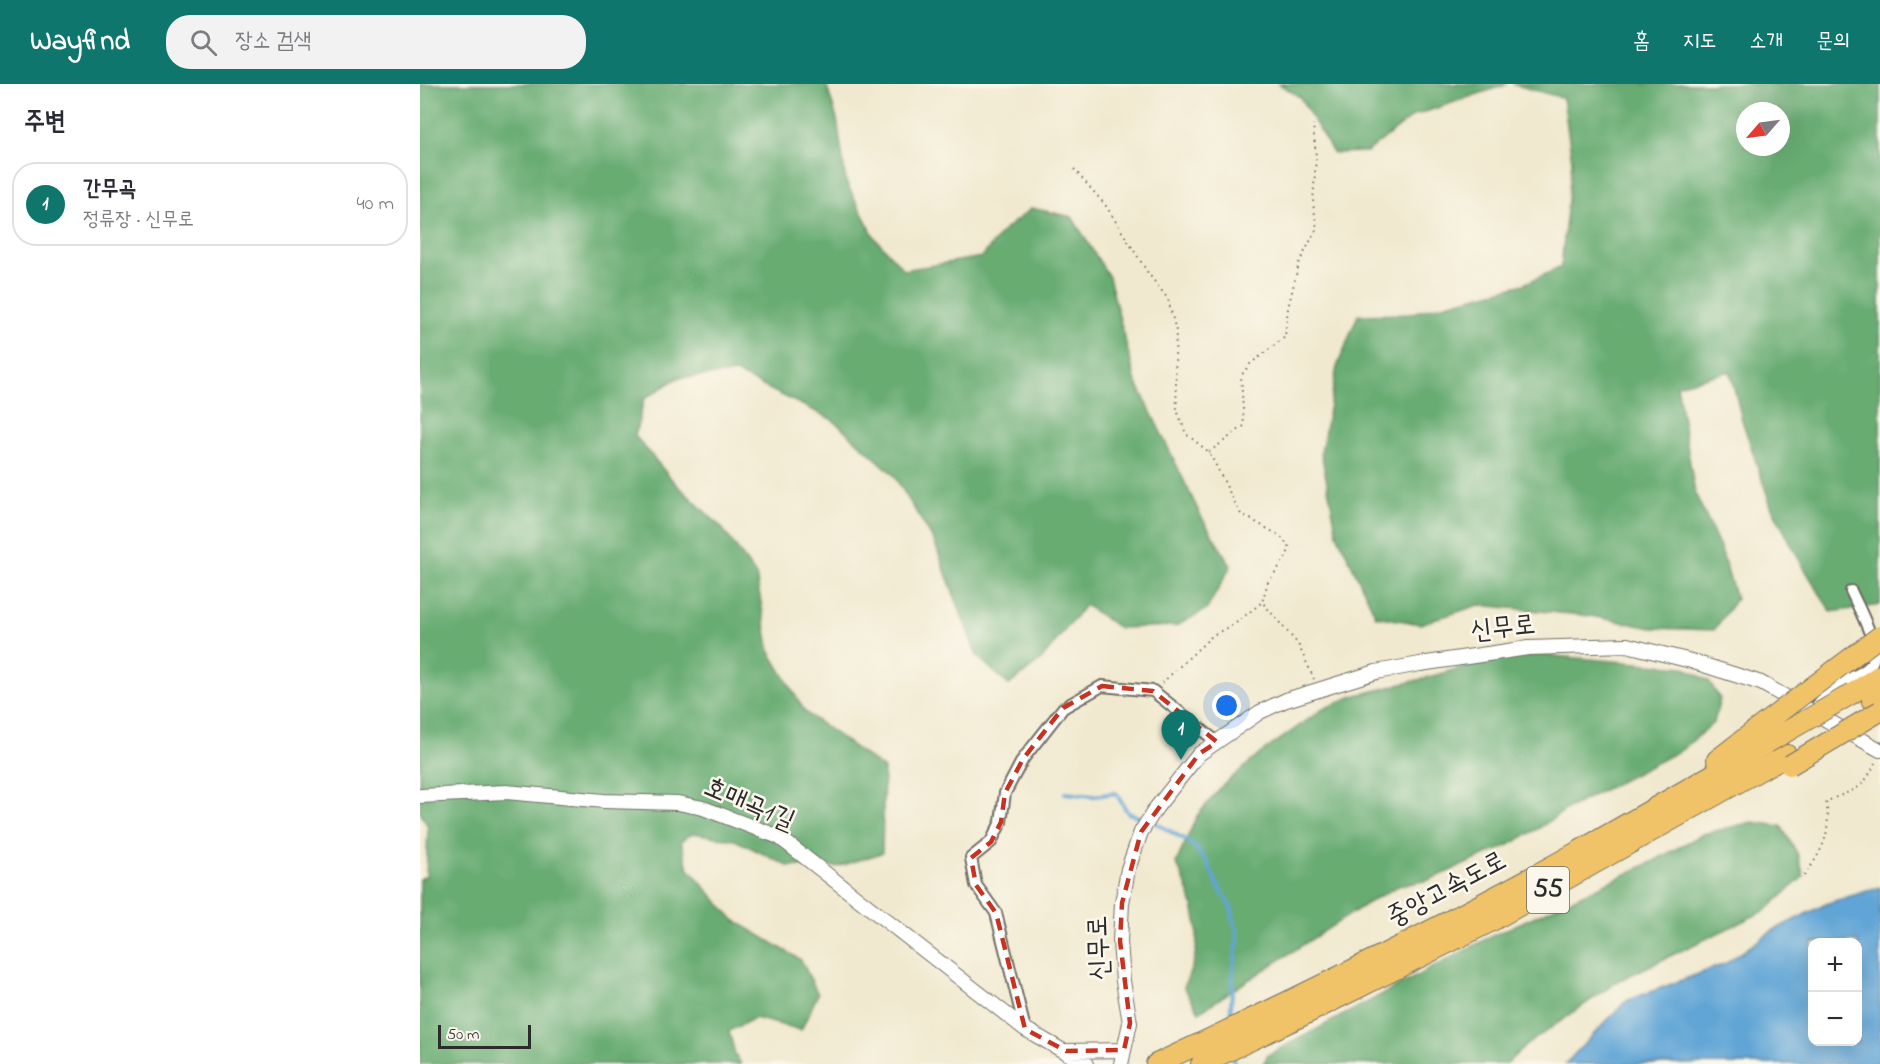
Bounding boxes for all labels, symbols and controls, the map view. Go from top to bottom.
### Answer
search box [166,15,586,69]
text: Wayfind [30,22,130,63]
icon: search [187,26,220,59]
text: 장소 검색 [235,26,311,58]
text: 홈 [1633,27,1650,57]
text: 지도 [1683,27,1716,57]
text: 소개 [1749,27,1783,57]
text: 문의 [1816,27,1850,57]
north arrow [1736,102,1790,156]
text: 주변 [24,104,66,142]
text: 간무곡 [83,174,136,206]
text: 1 [42,190,49,219]
text: 40 m [357,190,394,219]
text: 정류장 · 신무로 [83,206,194,235]
street label: 신무로 [1469,606,1537,652]
your location [1212,691,1241,720]
pin: 1 [1162,710,1200,760]
street label: 호매곡1길 [697,768,801,842]
street label: 중앙고속도로 [1380,842,1514,938]
road number: 55 [1527,867,1569,913]
street label: 신무로 [1079,915,1121,981]
map controls [1808,938,1862,1046]
button: + [1808,938,1862,992]
button: − [1808,992,1862,1046]
scale bar [438,1022,531,1050]
text: 50 m [447,1023,479,1047]

